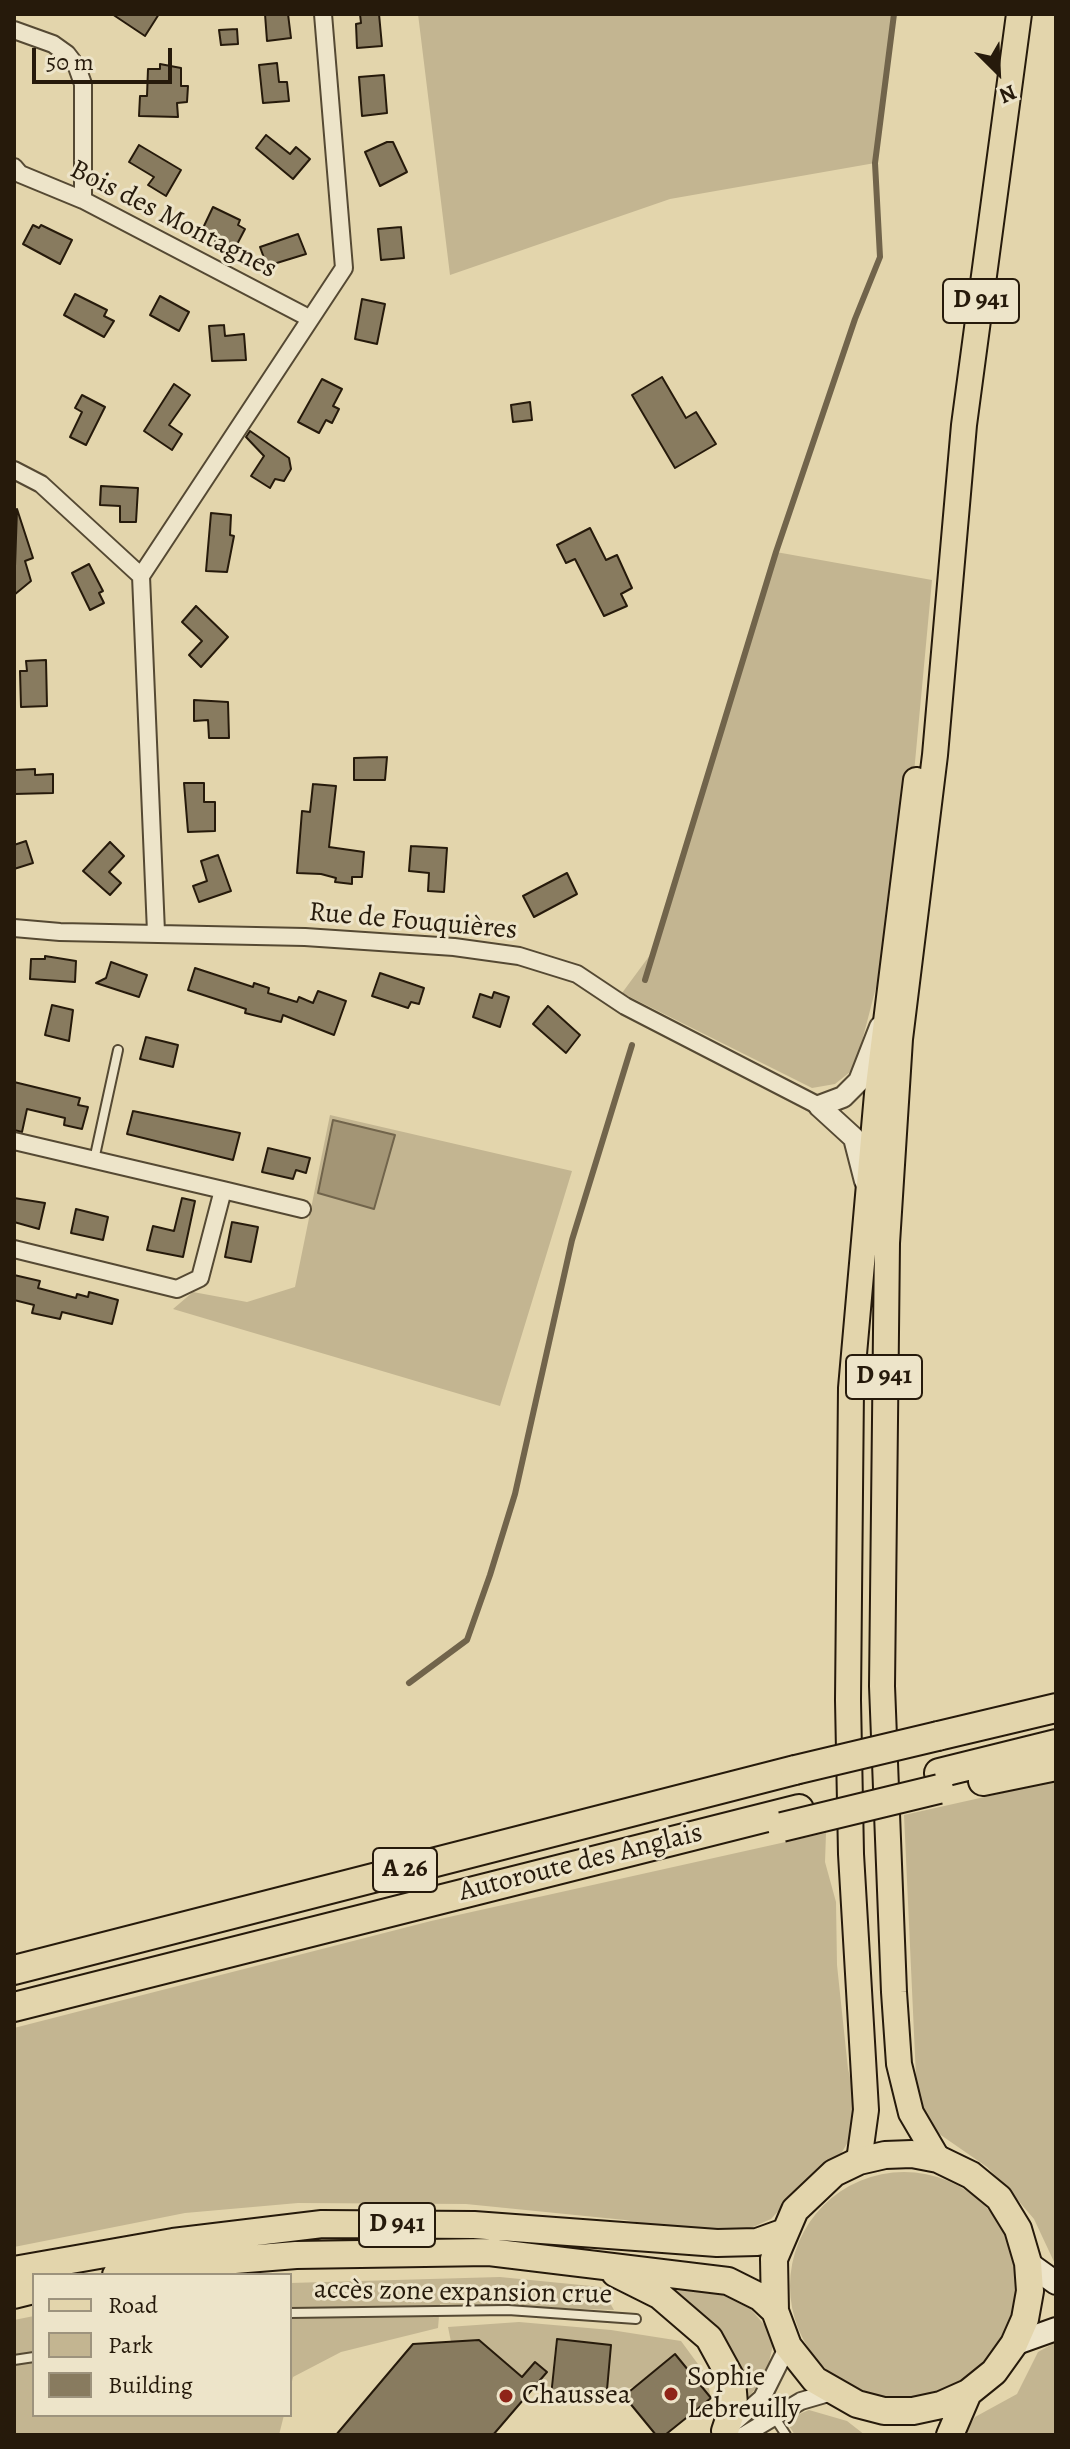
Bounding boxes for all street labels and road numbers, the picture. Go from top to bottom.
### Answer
street label: Bois des Montagnes [64,153,282,287]
road number: D 941 [943,279,1019,323]
street label: Rue de Fouquières [307,896,519,948]
road number: D 941 [846,1355,922,1399]
street label: Autoroute des Anglais [456,1817,706,1909]
road number: A 26 [373,1848,437,1892]
road number: D 941 [359,2203,435,2247]
street label: accès zone expansion crue [314,2274,612,2312]

